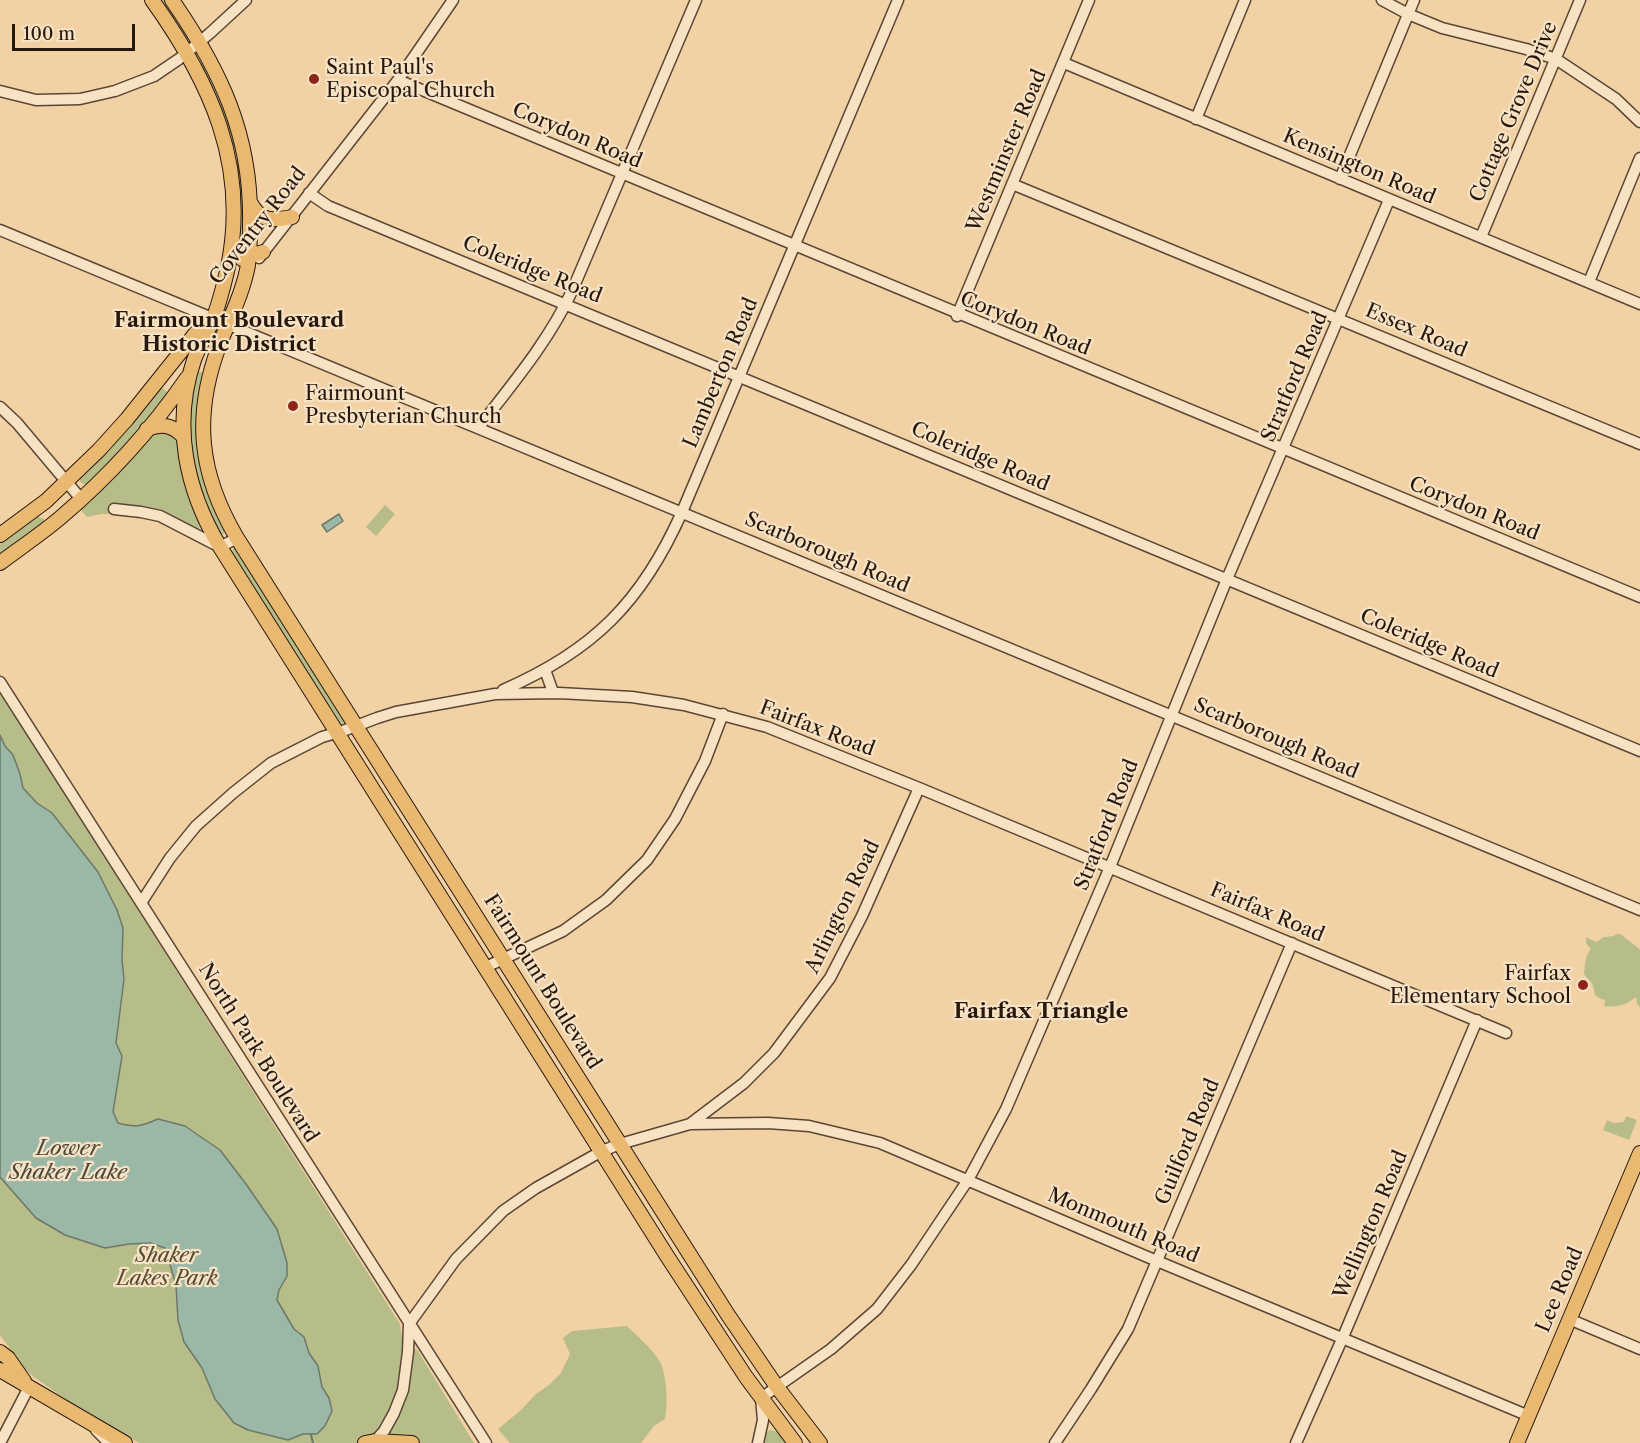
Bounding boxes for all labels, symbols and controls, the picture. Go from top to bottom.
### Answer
scale bar [15,12,138,50]
street label: Cottage Grove Drive [1465,18,1563,206]
text: 100 m [23,23,75,45]
place label: Saint Paul's Episcopal Church [326,56,495,103]
street label: Westminster Road [962,66,1052,236]
marker: Saint Paul's Episcopal Church [307,72,321,86]
street label: Corydon Road [509,98,645,174]
street label: Kensington Road [1279,124,1439,210]
street label: Coventry Road [205,162,311,290]
street label: Coleridge Road [459,231,605,309]
street label: Corydon Road [956,287,1094,361]
street label: Lamberton Road [679,294,763,452]
street label: Essex Road [1362,299,1470,363]
district label: Fairmount Boulevard Historic District [114,308,344,358]
street label: Stratford Road [1257,308,1333,446]
place label: Fairmount Presbyterian Church [305,382,502,429]
marker: Fairmount Presbyterian Church [286,399,300,413]
street label: Coleridge Road [907,417,1053,497]
street label: Corydon Road [1405,472,1543,546]
street label: Scarborough Road [741,507,913,599]
street label: Coleridge Road [1356,604,1502,684]
street label: Scarborough Road [1190,693,1362,785]
street label: Fairfax Road [756,696,878,762]
street label: Stratford Road [1070,756,1144,894]
street label: Arlington Road [800,837,886,977]
street label: Fairfax Road [1206,878,1328,948]
street label: Fairmount Boulevard [478,890,606,1074]
street label: North Park Boulevard [193,959,323,1147]
place label: Fairfax Elementary School [1390,962,1571,1009]
marker: Fairfax Elementary School [1576,978,1590,992]
district label: Fairfax Triangle [954,999,1128,1025]
street label: Guilford Road [1151,1075,1225,1209]
water label: Lower Shaker Lake [9,1136,127,1186]
street label: Wellington Road [1329,1147,1413,1303]
street label: Monmouth Road [1044,1183,1202,1269]
park label: Shaker Lakes Park [116,1244,218,1291]
street label: Lee Road [1531,1244,1589,1336]

